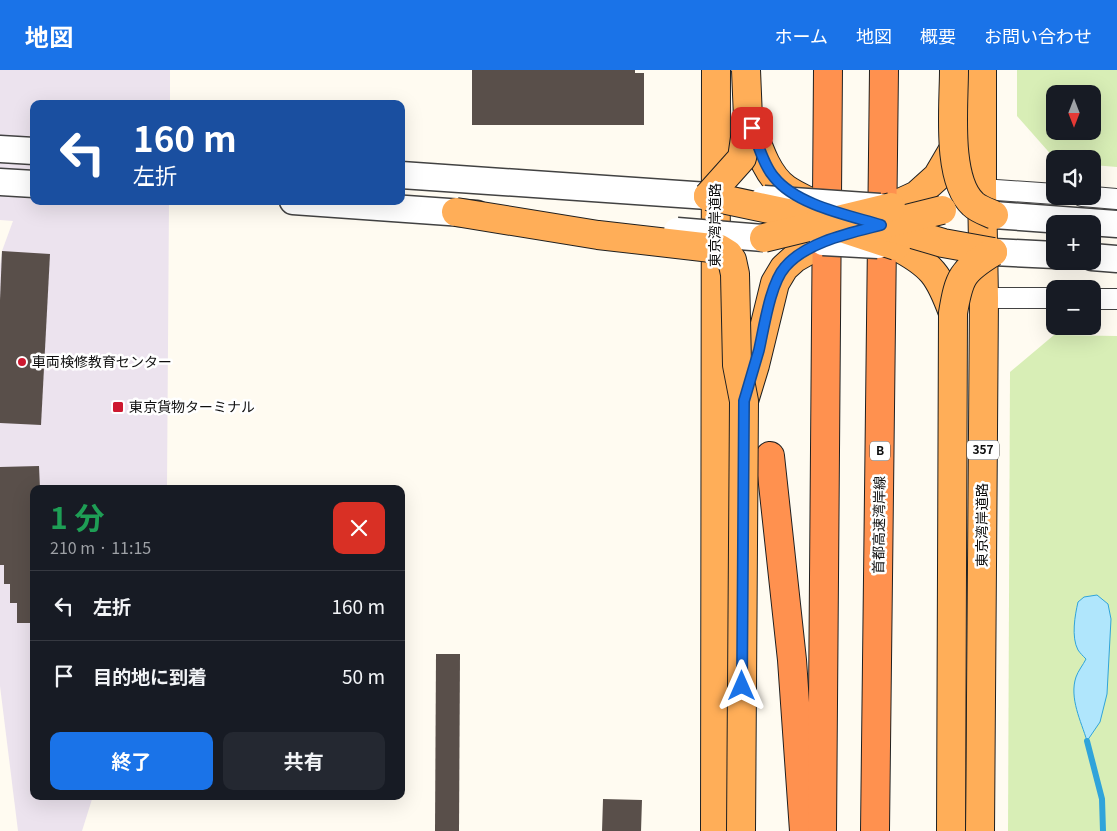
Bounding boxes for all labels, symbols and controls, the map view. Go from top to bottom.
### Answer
text: 地図 [25,18,73,53]
text: ホーム [775,22,828,48]
text: 地図 [856,22,892,48]
text: 概要 [920,22,956,48]
text: お問い合わせ [984,22,1092,48]
north arrow [1046,85,1101,140]
map controls [1046,85,1101,335]
pin [731,107,773,149]
text: 160 m [133,111,237,162]
icon: arrive [738,114,766,142]
icon: left [50,120,115,185]
button: sound [1046,150,1101,205]
text: 左折 [133,158,177,190]
street label: 東京湾岸道路 [704,183,724,267]
button: + [1046,215,1101,270]
button: − [1046,280,1101,335]
place label: 車両検修教育センター [32,351,172,371]
marker: 車両検修教育センター [16,356,28,368]
place label: 東京貨物ターミナル [129,396,255,416]
marker: 東京貨物ターミナル [111,400,125,414]
road number: 357 [967,440,999,460]
road number: B [870,442,890,461]
street label: 首都高速湾岸線 [867,476,889,574]
street label: 東京湾岸道路 [971,483,991,567]
text: 1 分 [50,494,105,538]
button: close [333,502,385,554]
text: 210 m · 11:15 [50,535,151,559]
icon: left [50,592,78,620]
text: 左折 [93,592,131,619]
text: 160 m [332,592,385,619]
position arrow [715,659,767,711]
icon: arrive [50,662,78,690]
text: 目的地に到着 [93,662,207,689]
text: 50 m [342,662,385,689]
button: 終了 [50,732,213,790]
button: 共有 [223,732,385,790]

